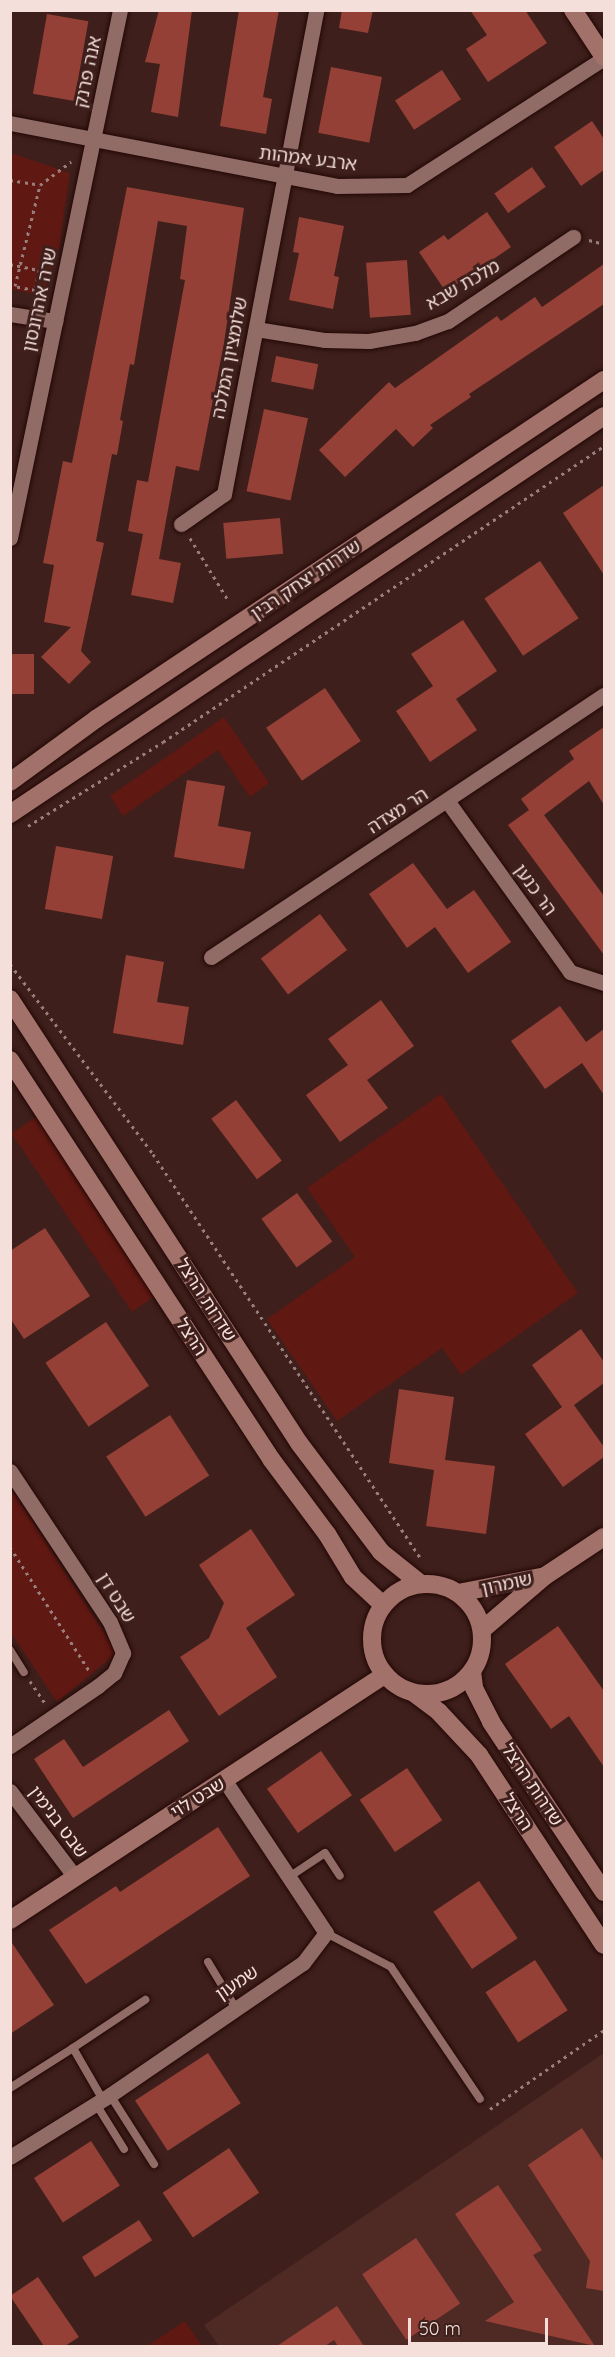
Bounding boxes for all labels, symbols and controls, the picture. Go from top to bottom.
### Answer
street label: אנה פרנק [70,34,106,110]
street label: ארבע אמהות [258,142,358,176]
street label: שרה אהרונסון [18,246,62,354]
street label: מלכת שבא [422,255,504,315]
street label: שלומציון המלכה [208,295,252,421]
street label: שדרות יצחק רבין [247,535,365,625]
street label: הר מצדה [364,783,432,839]
street label: הר כנען [509,860,561,920]
street label: שדרות הרצל [171,1255,241,1345]
street label: הרצל [171,1314,211,1360]
street label: שומרון [480,1568,534,1600]
street label: שבט דן [92,1569,140,1627]
street label: שדרות הרצל [497,1740,567,1830]
street label: שבט לוי [167,1773,229,1823]
street label: שבט בנימין [24,1782,92,1862]
street label: הרצל [497,1789,537,1835]
street label: שמעון [211,1961,263,2005]
scale bar [411,2306,550,2344]
text: 50 m [419,2317,461,2340]

